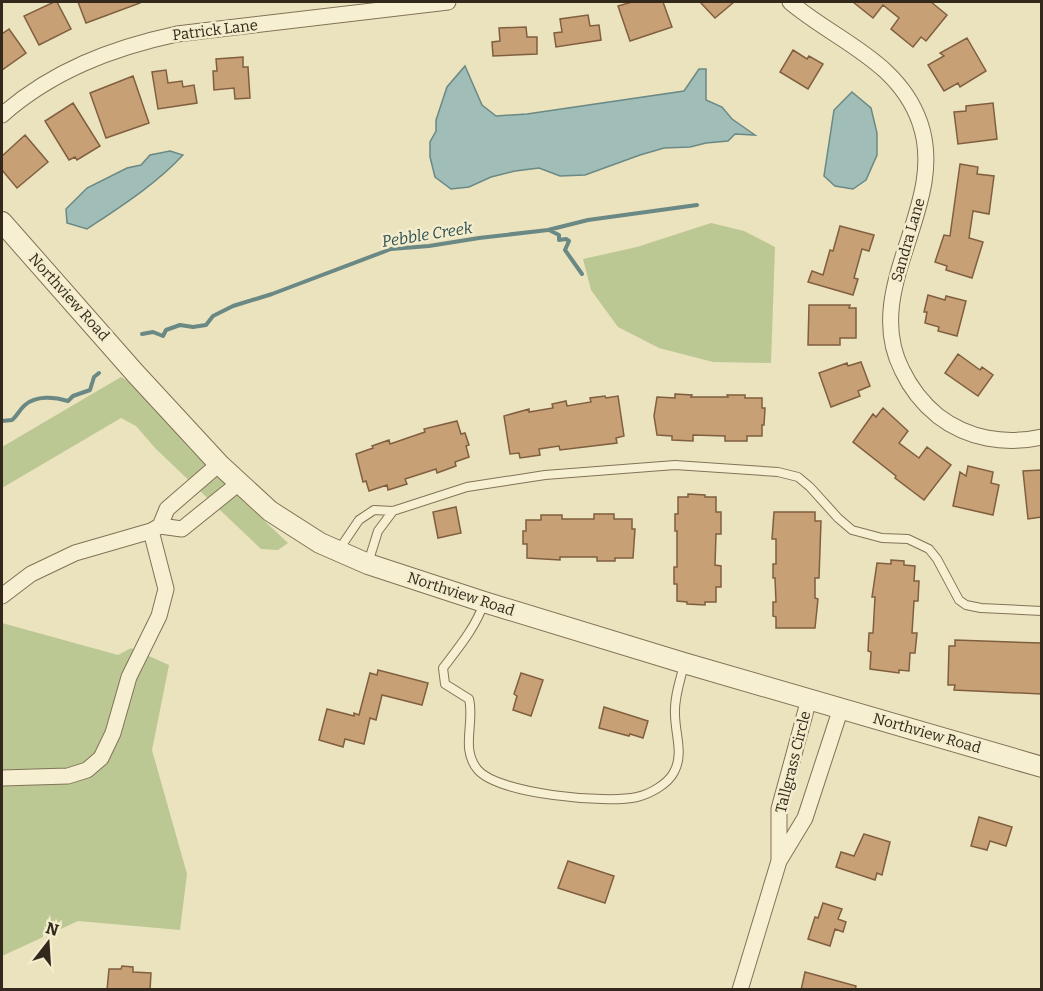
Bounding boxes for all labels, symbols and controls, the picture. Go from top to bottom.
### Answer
street label: Patrick Lane [171,16,259,44]
street label: Sandra Lane [887,196,929,284]
water label: Pebble Creek [380,218,474,251]
street label: Northview Road [25,250,113,345]
street label: Northview Road [405,568,517,620]
street label: Tallgrass Circle [772,709,814,815]
street label: Northview Road [871,709,983,757]
north arrow [18,913,78,973]
text: N [44,918,61,940]

